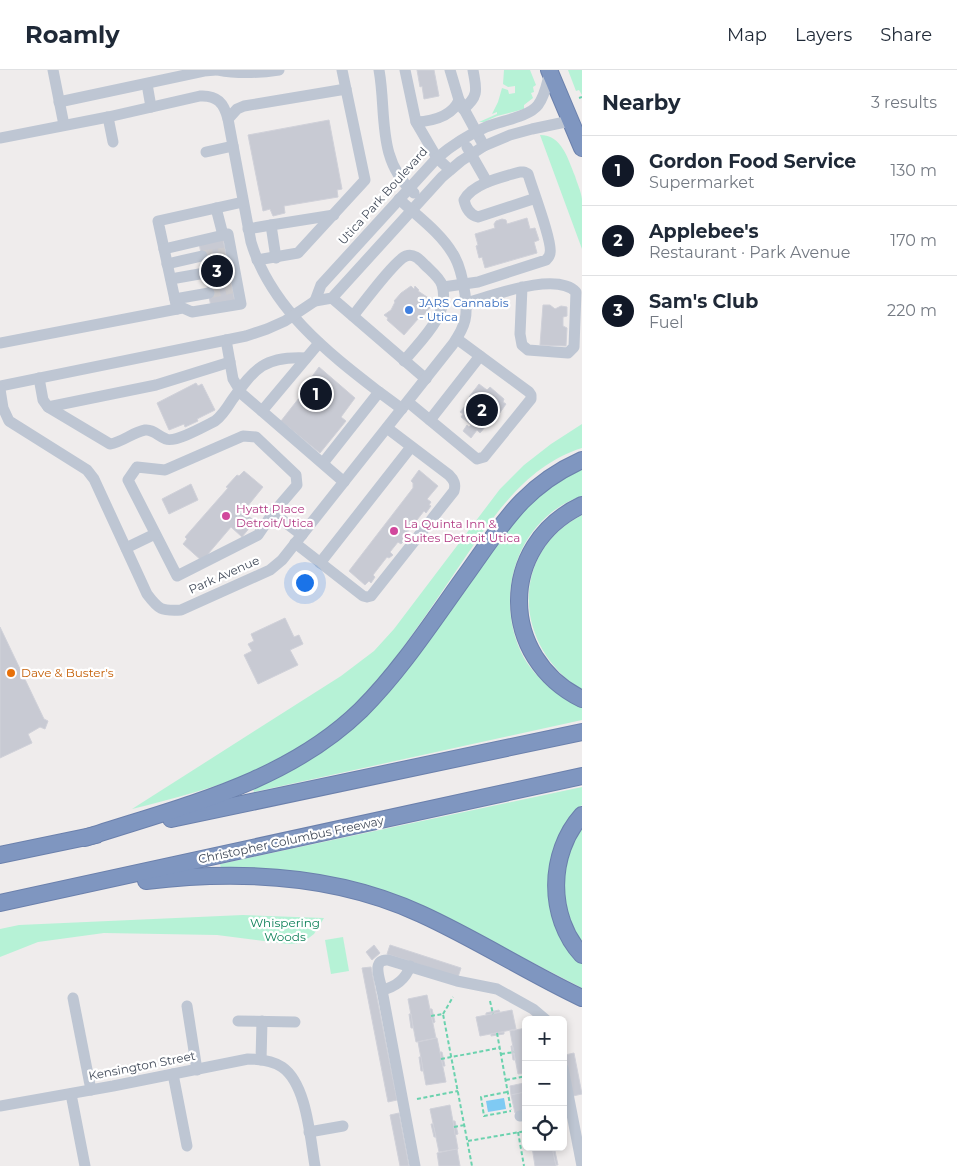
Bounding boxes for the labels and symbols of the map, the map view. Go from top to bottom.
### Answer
street label: Utica Park Boulevard [335,144,430,248]
pin: 3 [201,252,233,290]
place label: JARS Cannabis - Utica [418,295,509,324]
marker: JARS Cannabis - Utica [403,304,415,316]
pin: 1 [300,375,332,413]
pin: 2 [466,391,498,429]
place label: Hyatt Place Detroit/Utica [236,501,314,530]
marker: Hyatt Place Detroit/Utica [220,510,232,522]
place label: La Quinta Inn & Suites Detroit Utica [404,516,520,545]
marker: La Quinta Inn & Suites Detroit Utica [388,525,400,537]
street label: Park Avenue [186,552,261,597]
your location [292,570,318,596]
place label: Dave & Buster's [21,665,114,680]
marker: Dave & Buster's [5,667,17,679]
street label: Christopher Columbus Freeway [197,812,385,867]
park label: Whispering Woods [250,915,320,944]
street label: Kensington Street [87,1048,197,1083]

